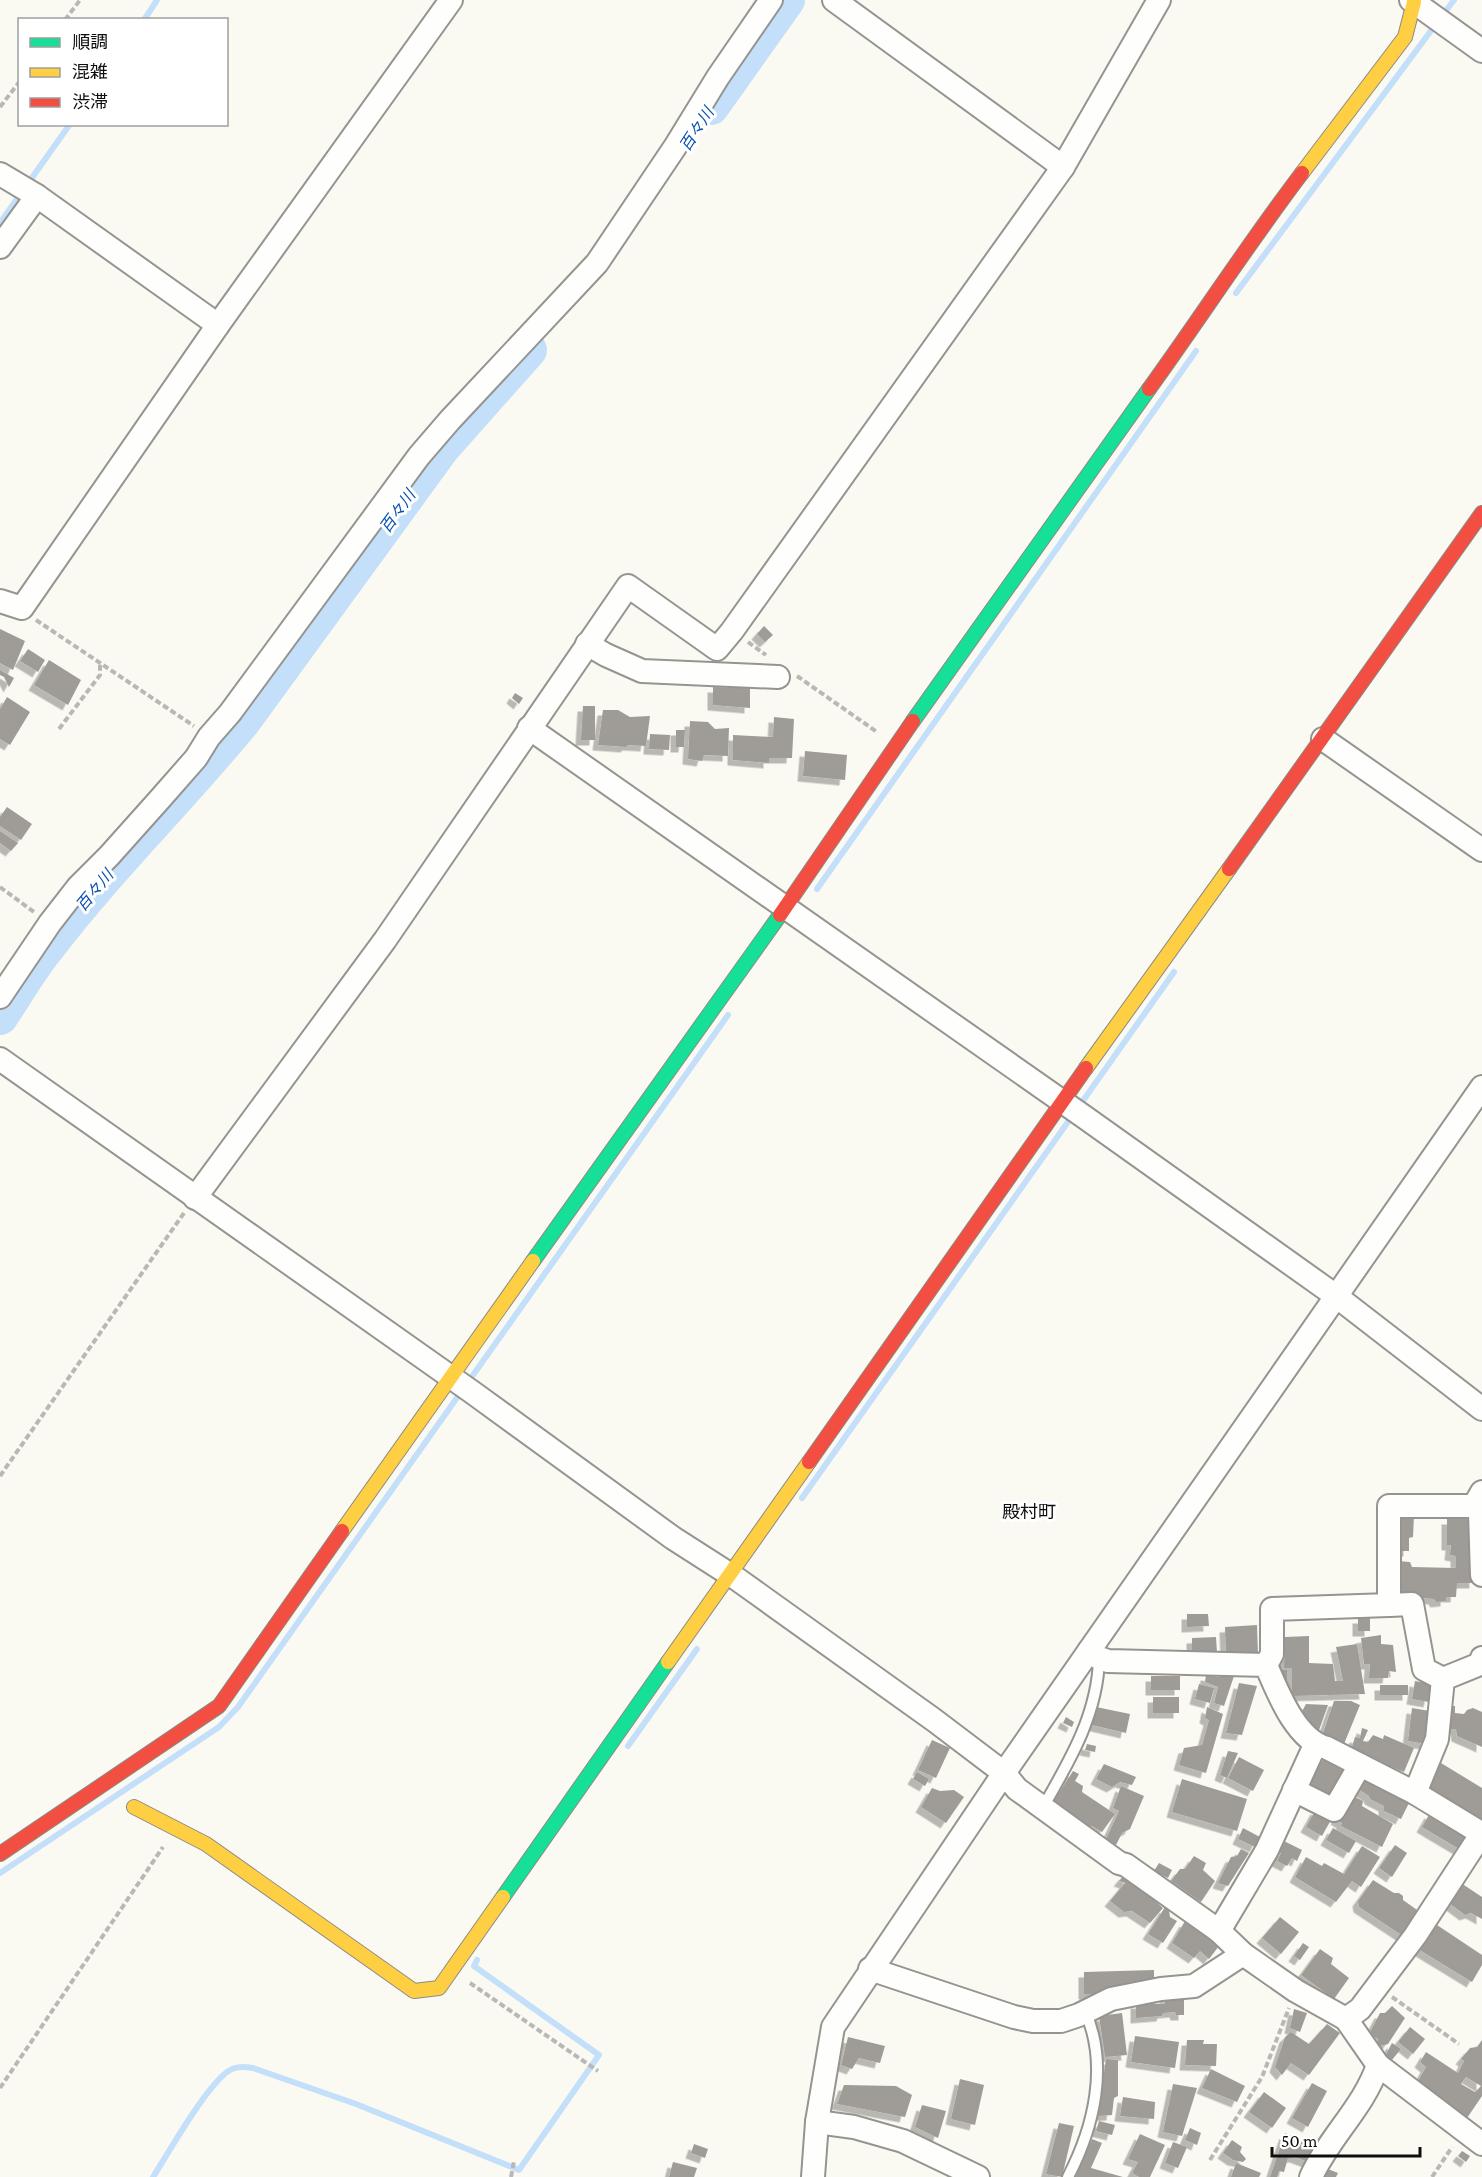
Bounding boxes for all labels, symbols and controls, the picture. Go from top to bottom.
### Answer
legend [18,18,228,126]
text: 順調 [72,32,108,52]
text: 混雑 [72,62,108,82]
text: 渋滞 [72,92,108,112]
water label: 百々川 [676,103,718,154]
water label: 百々川 [376,485,420,536]
water label: 百々川 [72,865,118,914]
district label: 殿村町 [1002,1502,1056,1522]
scale bar [1272,2120,1420,2158]
text: 50 m [1281,2131,1318,2151]

